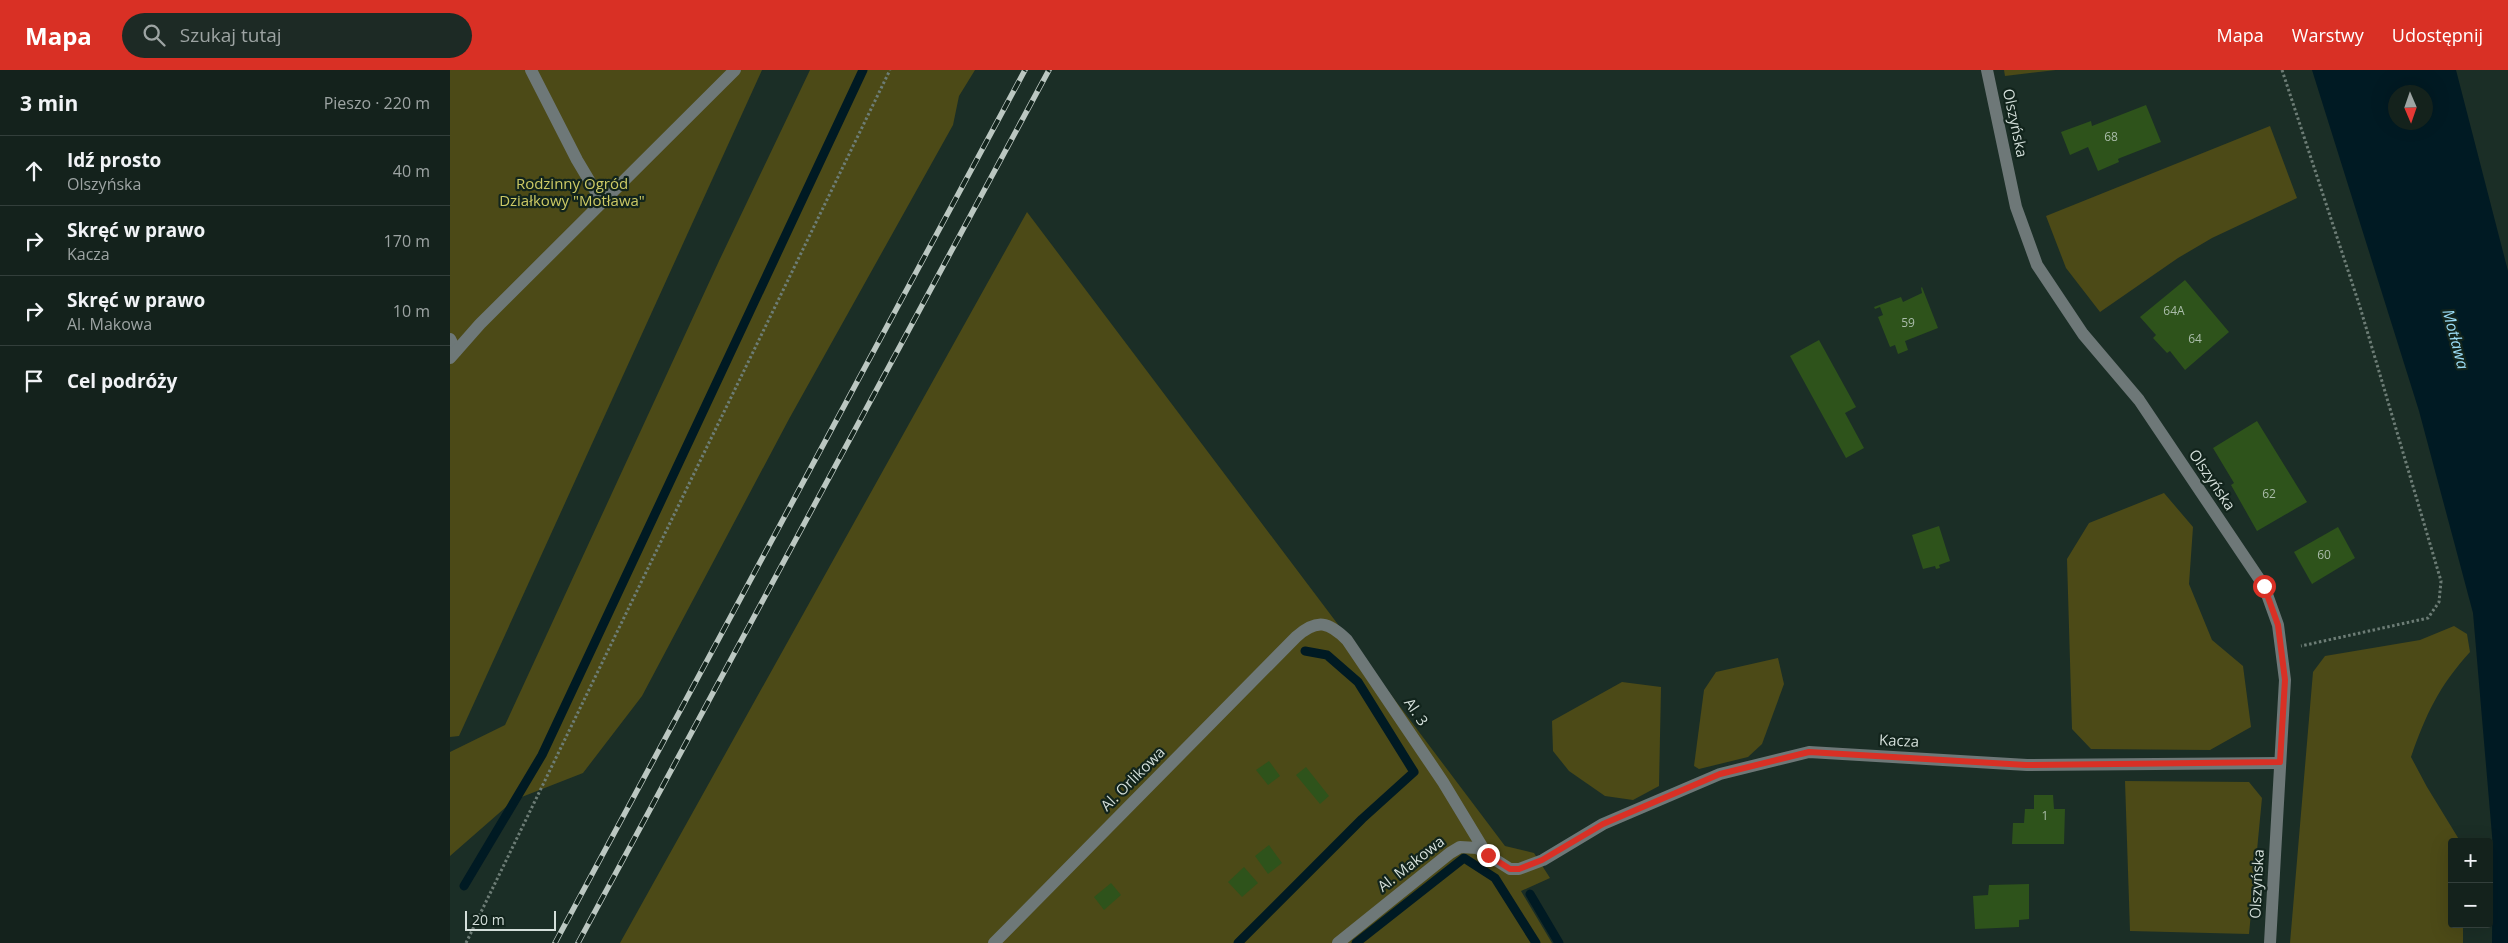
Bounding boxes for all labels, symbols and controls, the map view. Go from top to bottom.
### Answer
search box [122,13,472,58]
text: Mapa [25,19,92,52]
icon: search [140,21,168,49]
text: Szukaj tutaj [180,22,282,48]
text: Mapa [2217,23,2264,47]
text: Warstwy [2292,23,2364,47]
text: Udostępnij [2392,23,2483,47]
north arrow [2388,85,2433,130]
street label: Olszyńska [1999,87,2033,159]
text: 3 min [20,89,78,117]
text: Pieszo · 220 m [324,92,430,114]
house number: 68 [2104,128,2118,145]
text: Idź prosto [67,147,161,173]
icon: ahead [20,157,48,185]
text: 40 m [393,160,430,182]
text: Olszyńska [67,173,141,195]
park label: Rodzinny Ogród Działkowy "Motława" [499,173,645,210]
text: Skręć w prawo [67,217,205,243]
icon: right [20,227,48,255]
text: 170 m [384,230,430,252]
text: Kacza [67,243,110,265]
text: Skręć w prawo [67,287,205,313]
icon: right [20,297,48,325]
text: 10 m [393,300,430,322]
house number: 64A [2163,302,2185,319]
water label: Motława [2437,307,2475,371]
text: Al. Makowa [67,313,152,335]
house number: 59 [1901,314,1915,331]
house number: 64 [2188,330,2202,347]
icon: arrive [20,367,48,395]
text: Cel podróży [67,368,177,394]
street label: Olszyńska [2185,445,2241,514]
house number: 62 [2262,485,2276,502]
house number: 60 [2317,546,2331,563]
route start [2253,575,2276,598]
street label: Al. 3 [1400,694,1433,729]
street label: Kacza [1879,729,1920,751]
street label: Al. Orlikowa [1096,742,1169,815]
house number: 1 [2042,807,2048,824]
street label: Al. Makowa [1373,831,1448,896]
map controls [2448,838,2493,928]
button: + [2448,838,2493,883]
route end [1477,844,1500,867]
street label: Olszyńska [2244,849,2268,919]
button: − [2448,883,2493,928]
scale bar [465,908,556,931]
text: 20 m [472,910,505,929]

